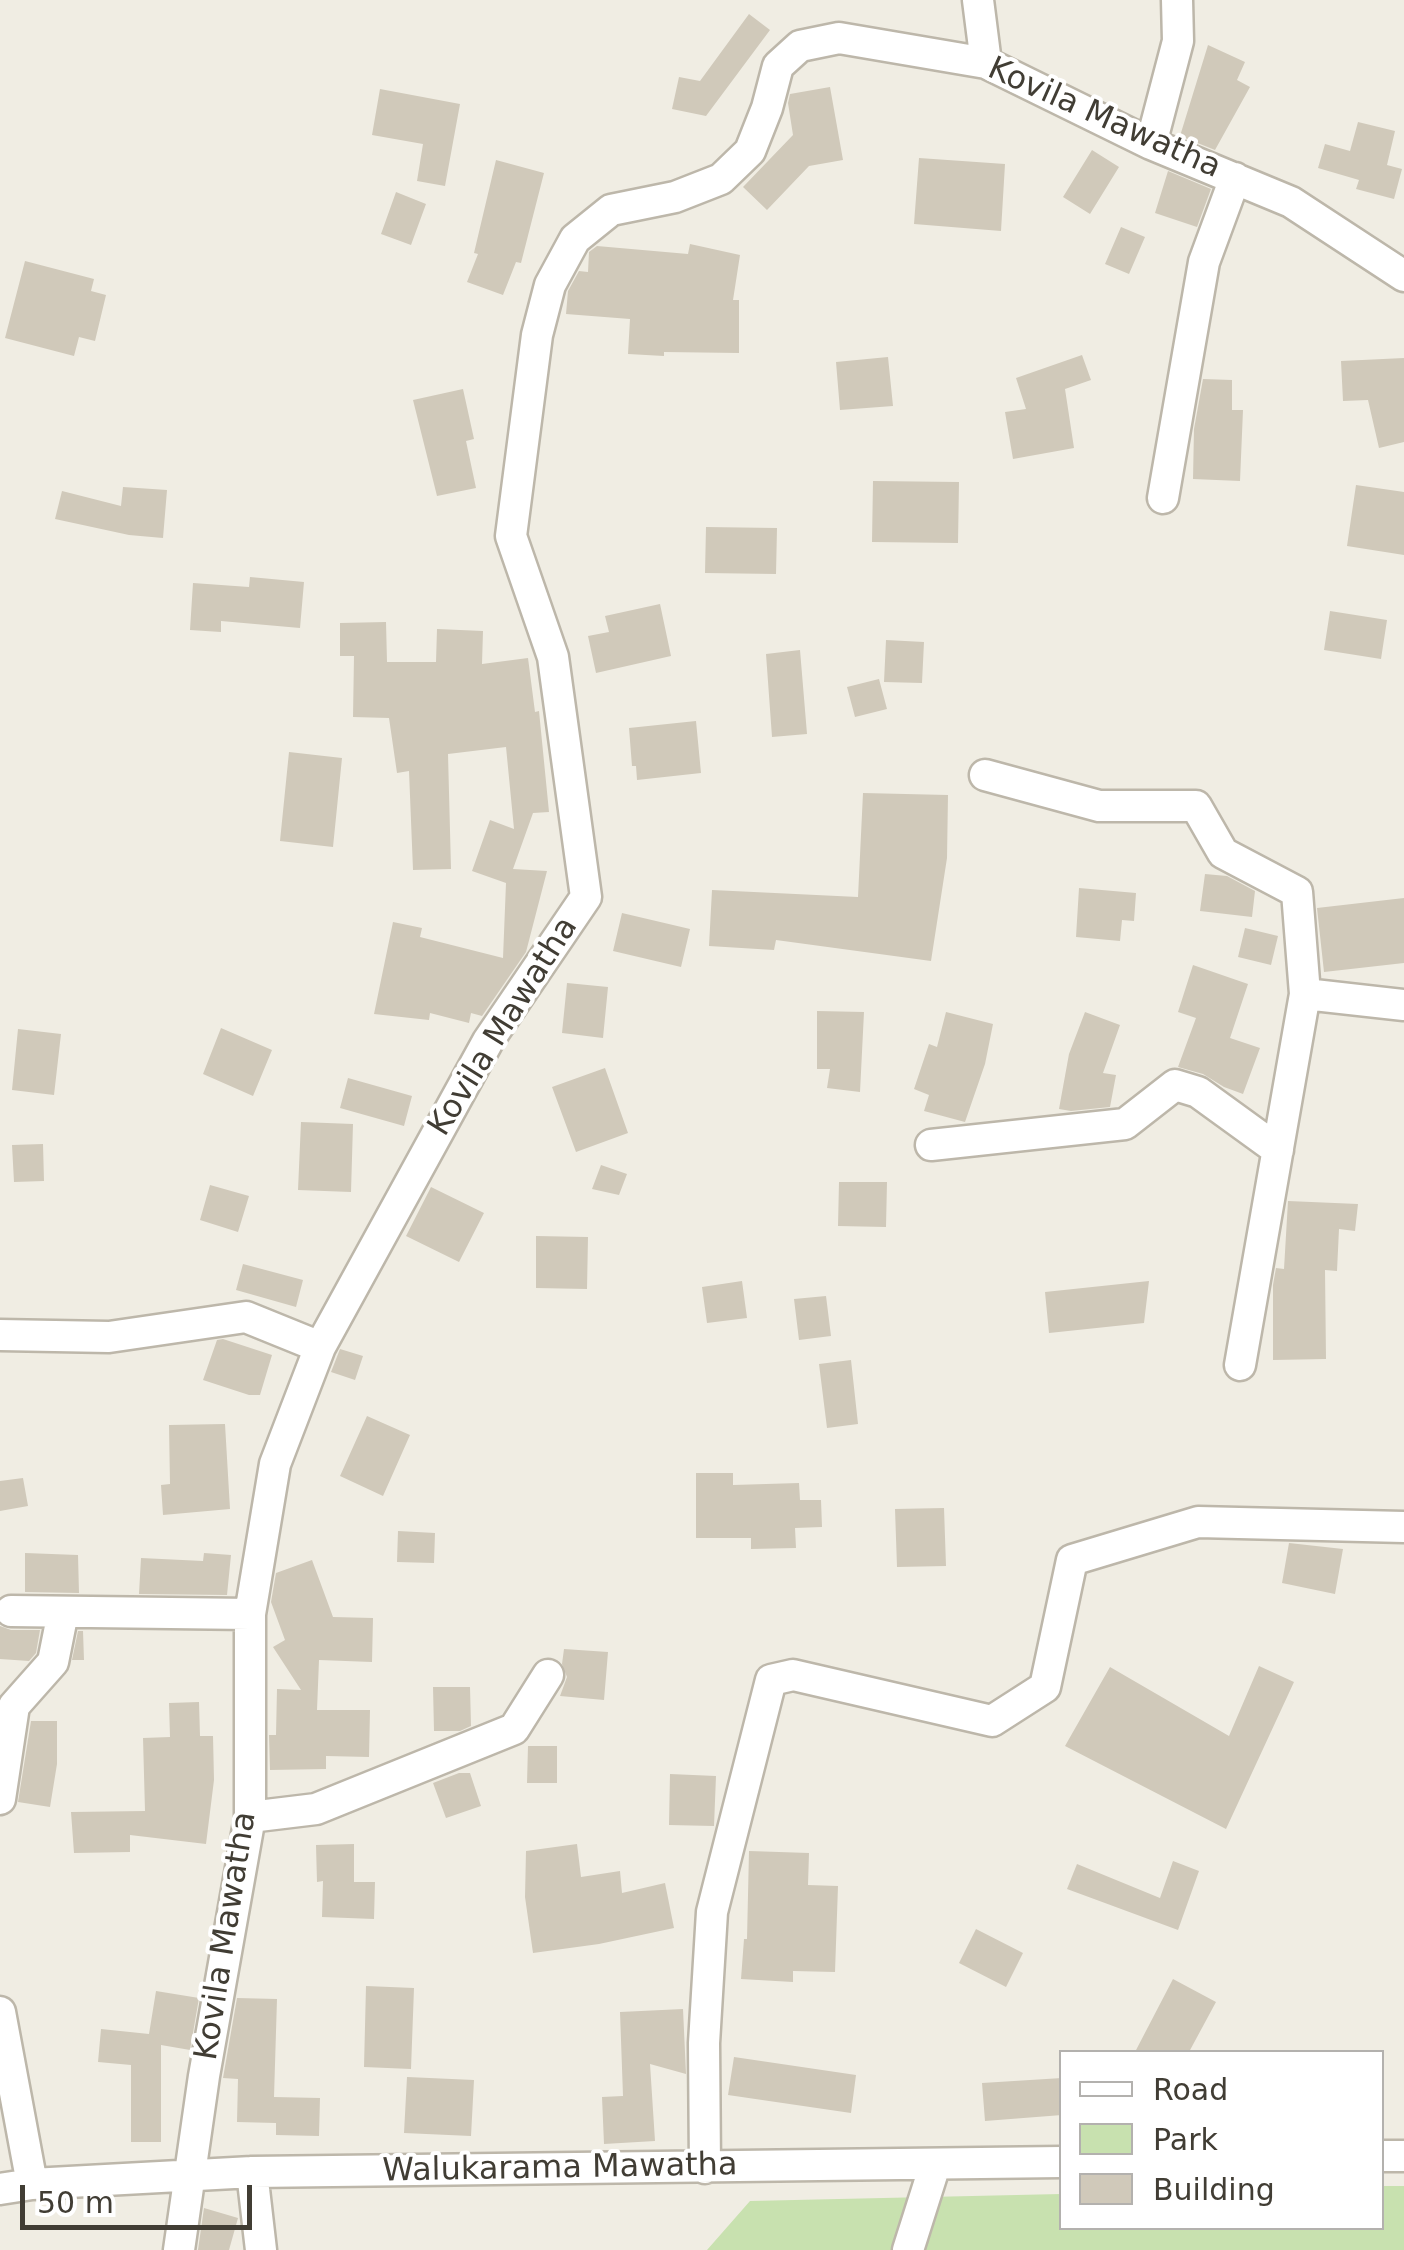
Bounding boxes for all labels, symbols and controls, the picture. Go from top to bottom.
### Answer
street label: Kovila Mawatha [982,50,1226,188]
street label: Kovila Mawatha [421,910,587,1144]
street label: Kovila Mawatha [188,1809,266,2063]
legend [1059,2050,1384,2230]
text: Road [1153,2072,1228,2107]
text: Park [1153,2122,1218,2157]
street label: Walukarama Mawatha [382,2147,738,2191]
scale bar [25,2165,258,2227]
text: Building [1153,2172,1275,2207]
text: 50 m [37,2185,114,2220]

